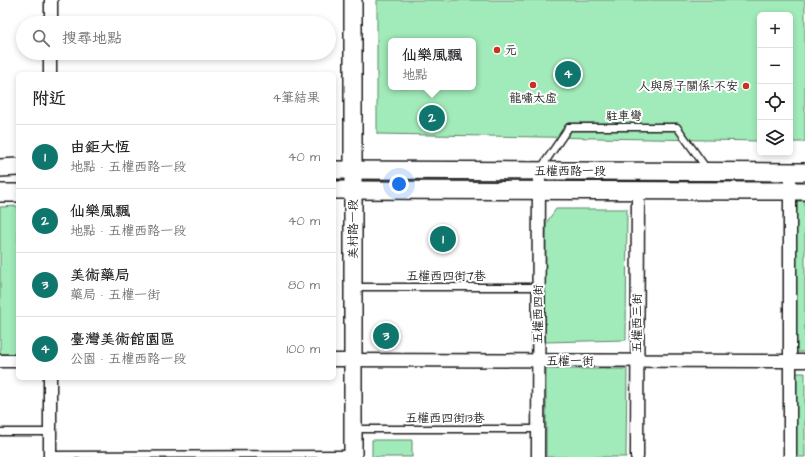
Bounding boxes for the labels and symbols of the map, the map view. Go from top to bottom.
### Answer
place label: 元 [505,42,517,59]
marker: 元 [492,45,502,55]
pin: 4 [555,59,581,89]
place label: 人與房子關係-不安 [638,78,738,95]
marker: 龍嘯太虛 [528,80,538,90]
marker: 人與房子關係-不安 [741,81,751,91]
place label: 龍嘯太虛 [509,90,557,107]
pin: 2 [419,103,445,133]
street label: 駐車彎 [606,108,642,125]
street label: 五權西路一段 [534,163,606,180]
your location [389,174,409,194]
street label: 美村路一段 [345,199,362,259]
pin: 1 [430,224,456,254]
street label: 五權西四街7巷 [406,268,486,285]
street label: 五權西四街 [530,284,547,344]
street label: 五權西三街 [629,293,646,353]
pin: 3 [373,321,399,351]
street label: 五權一街 [546,353,594,370]
street label: 五權西四街13巷 [405,410,485,427]

